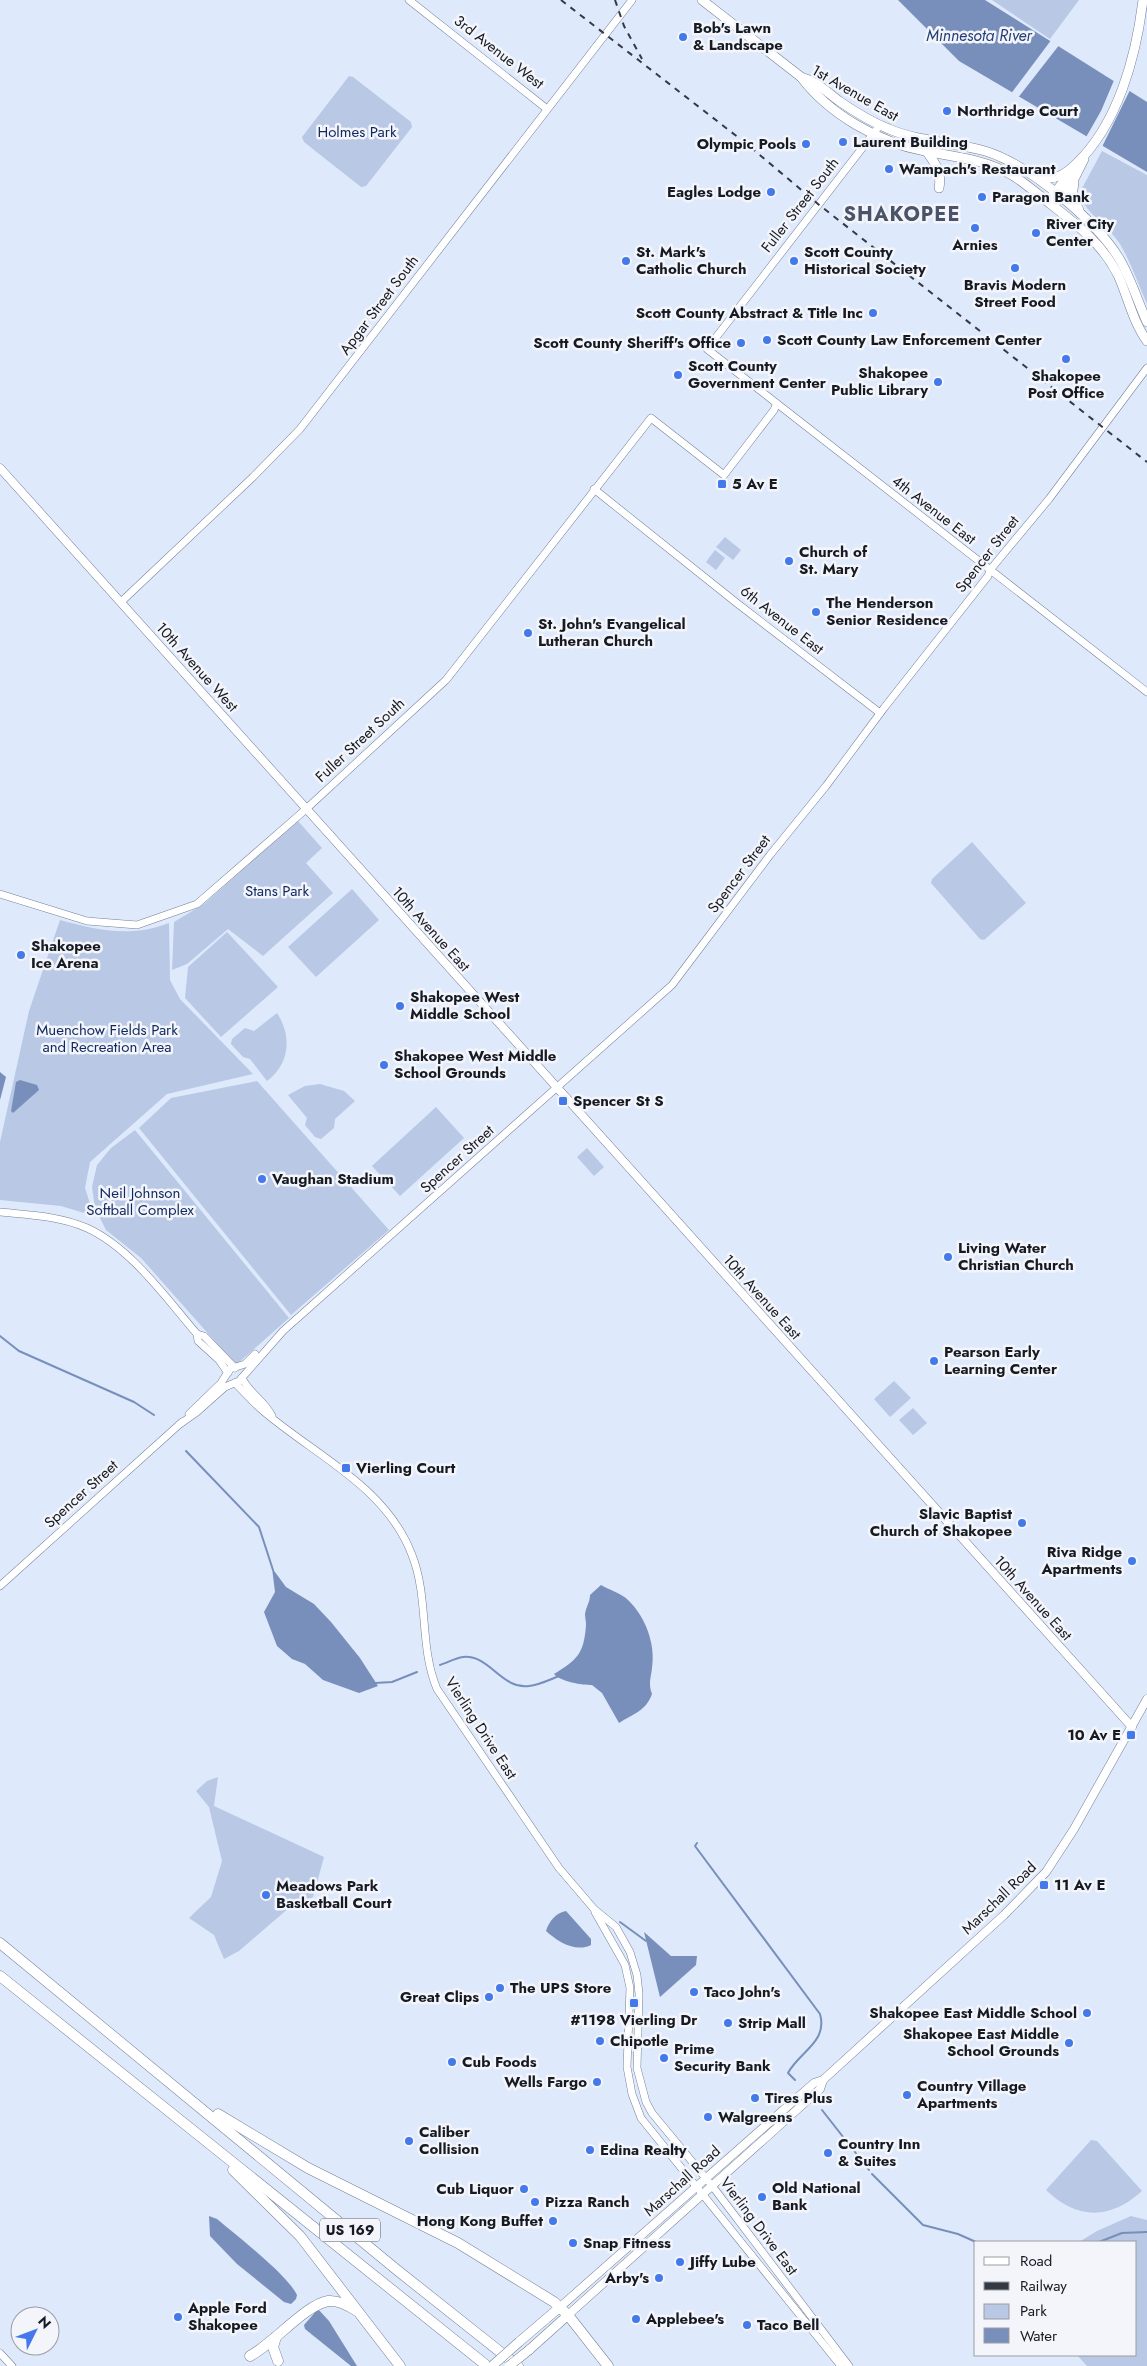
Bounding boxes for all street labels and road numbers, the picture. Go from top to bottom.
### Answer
street label: 3rd Avenue West [449,10,549,94]
street label: 1st Avenue East [807,59,903,127]
street label: Fuller Street South [756,153,844,257]
street label: Apgar Street South [334,250,424,360]
street label: 4th Avenue East [887,470,981,550]
street label: Spencer Street [950,510,1024,597]
street label: 6th Avenue East [735,580,829,660]
street label: 10th Avenue West [151,617,244,717]
street label: Fuller Street South [310,693,410,787]
street label: Spencer Street [702,830,776,918]
street label: 10th Avenue East [387,881,476,977]
street label: Spencer Street [415,1120,499,1198]
street label: 10th Avenue East [718,1249,807,1345]
street label: Spencer Street [39,1455,123,1533]
street label: 10th Avenue East [989,1550,1078,1646]
street label: Vierling Drive East [440,1673,523,1784]
street label: Marschall Road [957,1857,1041,1939]
street label: Marschall Road [639,2141,725,2221]
street label: Vierling Drive East [715,2172,804,2280]
road number: US 169 [320,2218,380,2242]

